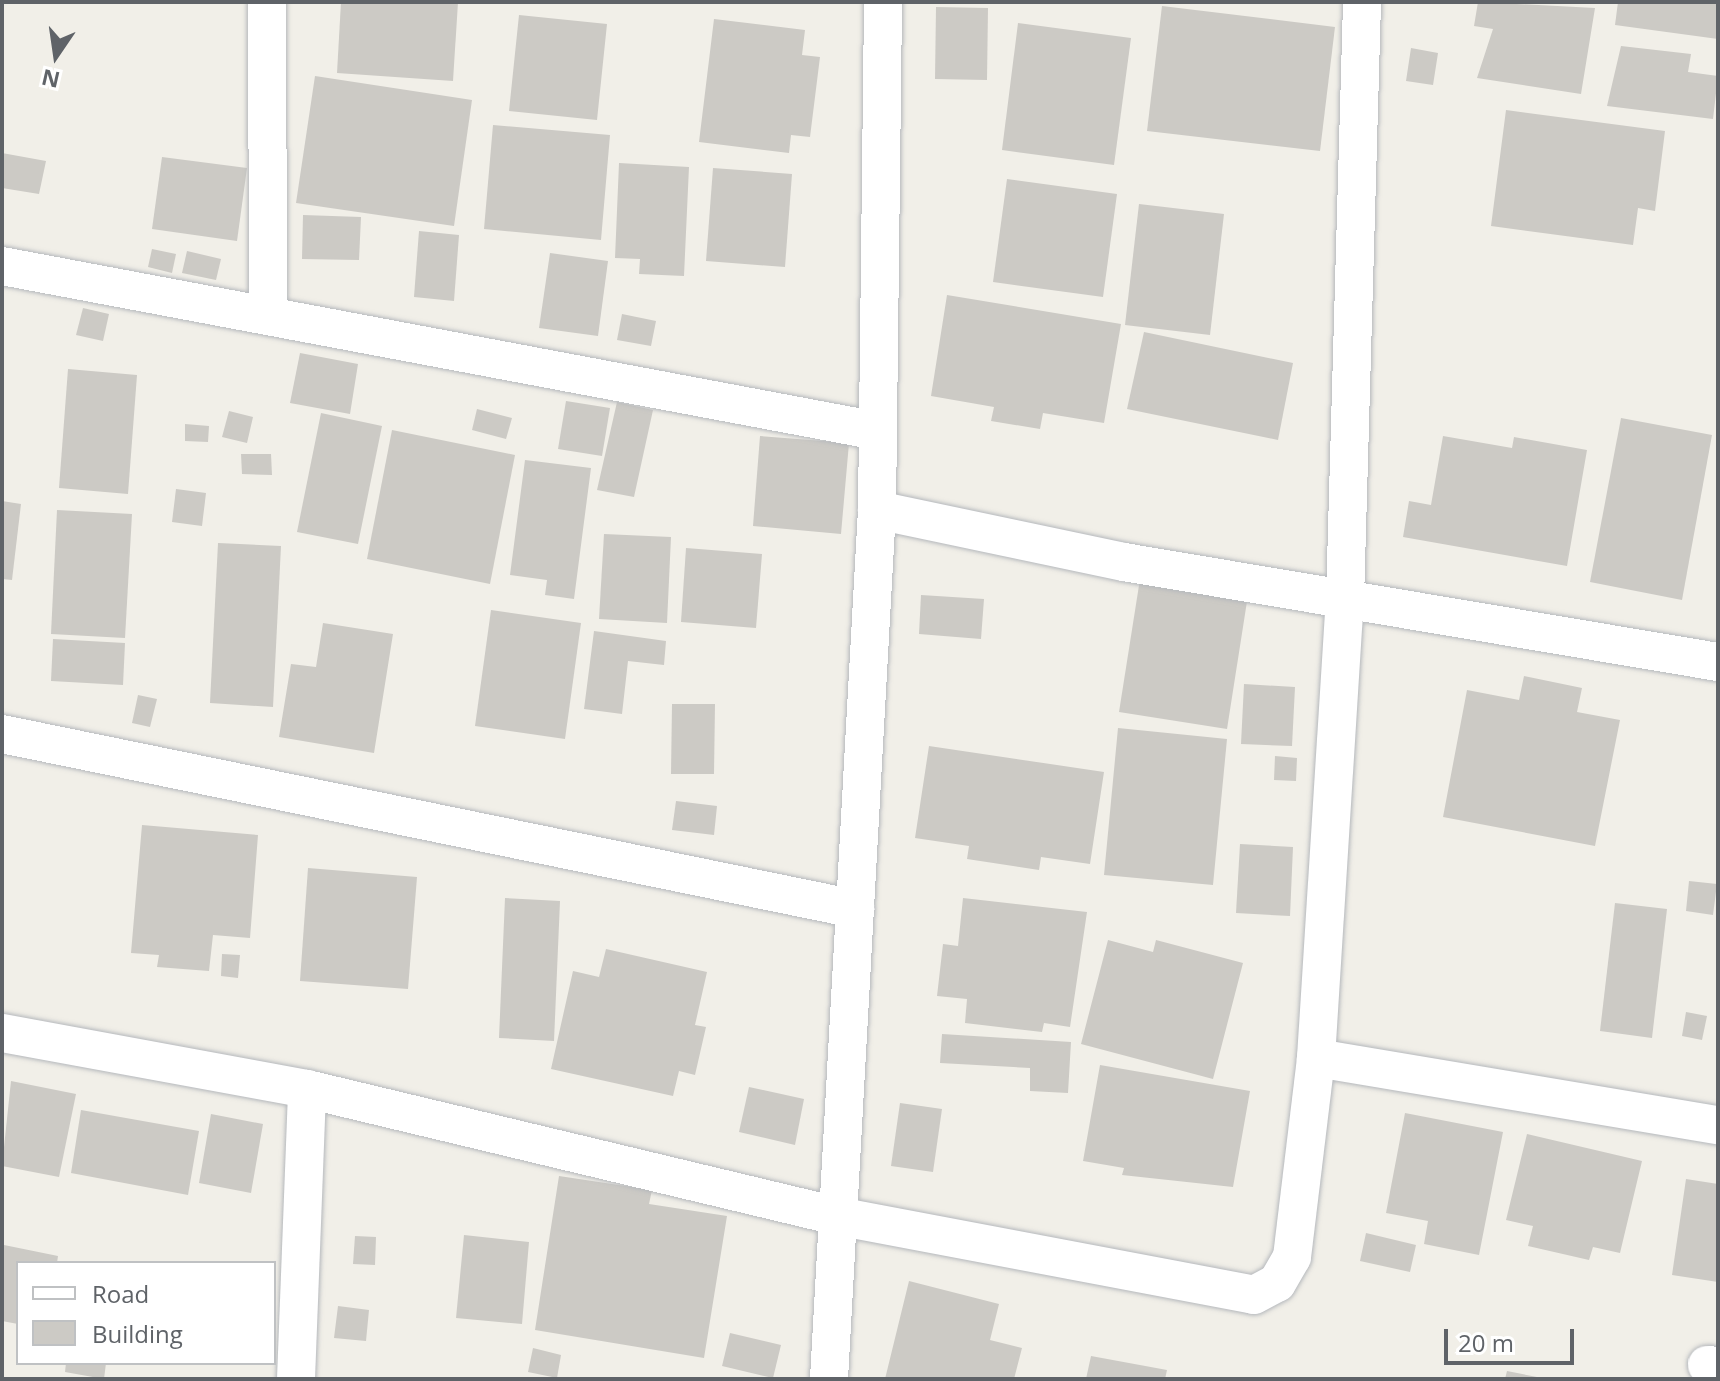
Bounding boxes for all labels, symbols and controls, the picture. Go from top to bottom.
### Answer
north arrow [16,16,96,96]
text: N [39,63,63,96]
legend [16,1261,276,1365]
text: Road [92,1277,149,1310]
scale bar [1448,1313,1578,1363]
text: Building [92,1317,183,1350]
text: 20 m [1458,1326,1514,1359]

